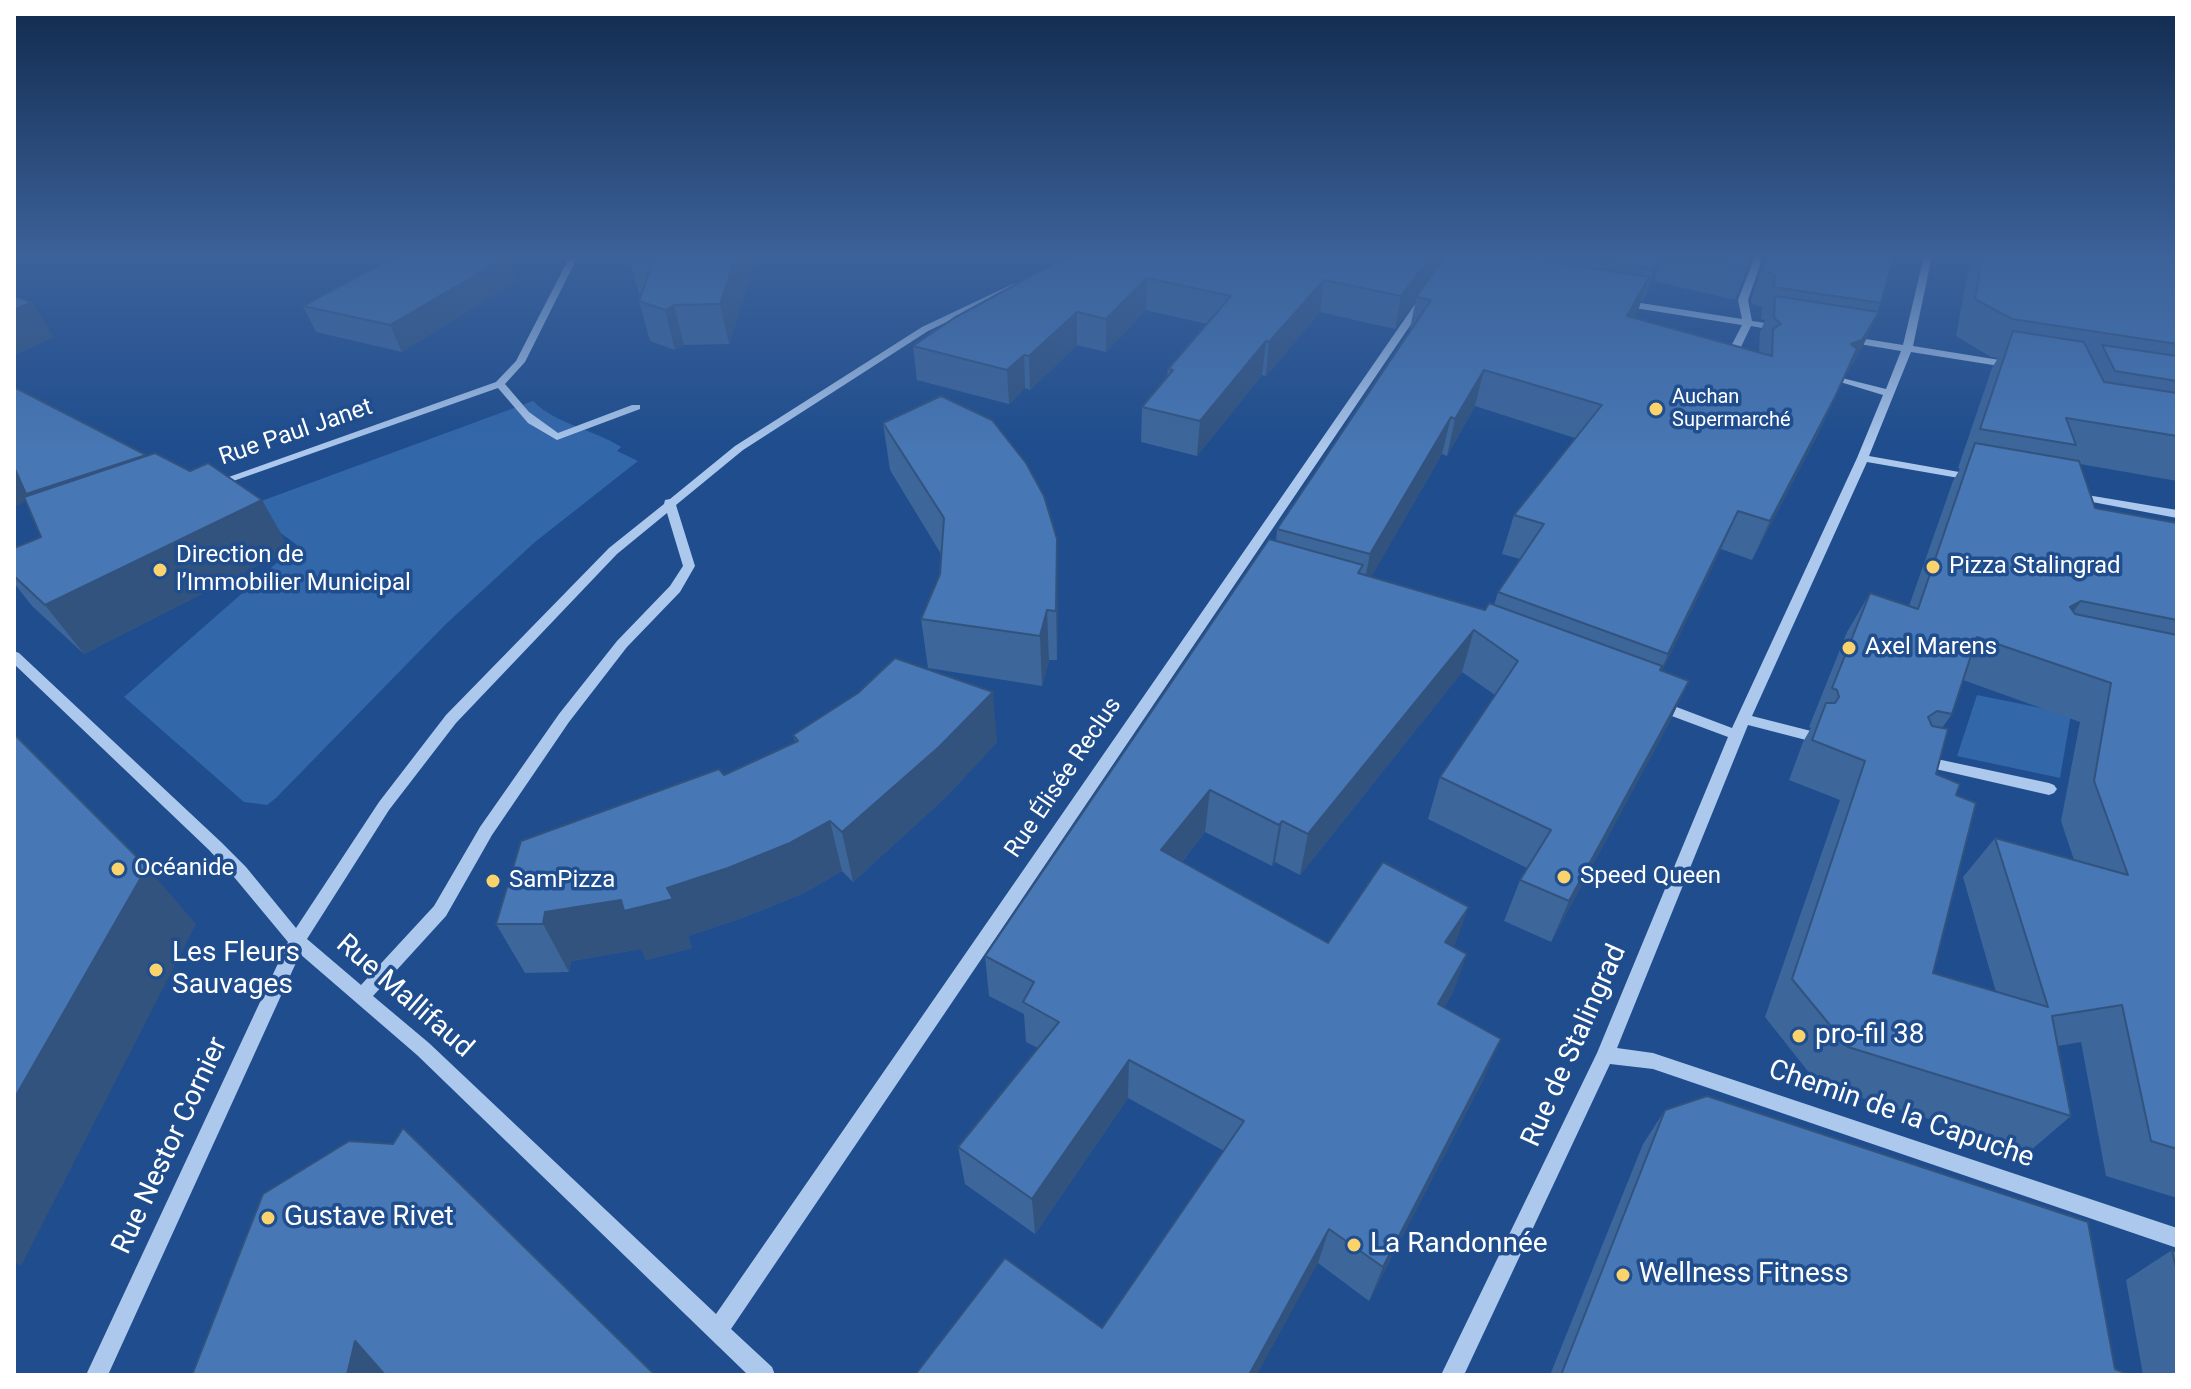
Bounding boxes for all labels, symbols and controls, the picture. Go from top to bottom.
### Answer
place label: Auchan Supermarché [1672,386,1791,433]
street label: Rue Paul Janet [216,393,376,473]
marker: Auchan Supermarché [1647,400,1665,418]
place label: Direction de l’Immobilier Municipal [176,542,411,598]
place label: Pizza Stalingrad [1949,553,2121,581]
marker: Pizza Stalingrad [1924,558,1942,576]
marker: Direction de l’Immobilier Municipal [151,561,169,579]
place label: Axel Marens [1865,634,1997,662]
marker: Axel Marens [1840,639,1858,657]
street label: Rue Élisée Reclus [1000,692,1128,864]
place label: Océanide [134,855,234,883]
marker: Océanide [109,860,127,878]
place label: Speed Queen [1580,863,1721,891]
place label: SamPizza [509,867,615,895]
marker: Speed Queen [1555,868,1573,886]
marker: SamPizza [484,872,502,890]
street label: Rue Mallifaud [329,928,479,1066]
place label: Les Fleurs Sauvages [172,937,300,1003]
street label: Rue de Stalingrad [1515,940,1635,1152]
marker: Les Fleurs Sauvages [147,961,165,979]
place label: pro-fil 38 [1815,1019,1924,1053]
marker: pro-fil 38 [1790,1027,1808,1045]
street label: Rue Nestor Cornier [106,1032,236,1260]
street label: Chemin de la Capuche [1764,1054,2038,1176]
place label: Gustave Rivet [284,1201,454,1235]
marker: Gustave Rivet [259,1209,277,1227]
place label: La Randonnée [1370,1228,1548,1262]
marker: La Randonnée [1345,1236,1363,1254]
place label: Wellness Fitness [1639,1258,1849,1292]
marker: Wellness Fitness [1614,1266,1632,1284]

